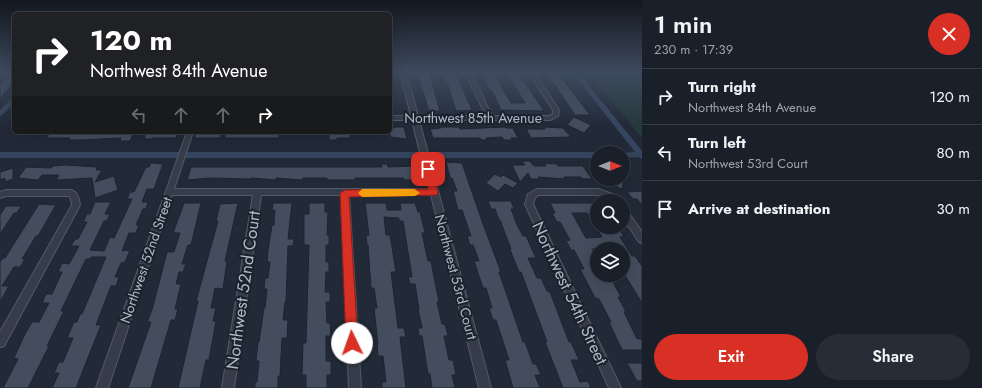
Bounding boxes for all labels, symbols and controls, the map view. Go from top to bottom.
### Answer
text: 1 min [654,7,712,42]
button: close [928,13,970,55]
text: 120 m [90,20,173,61]
icon: right [24,28,76,80]
text: 230 m · 17:39 [654,40,733,59]
text: Northwest 84th Avenue [90,58,267,84]
text: Turn right [688,76,756,98]
icon: right [654,86,676,108]
text: 120 m [930,86,970,108]
text: Northwest 84th Avenue [688,98,816,117]
icon: left [128,104,150,126]
icon: ahead [170,104,192,126]
icon: ahead [212,104,234,126]
icon: right [254,104,276,126]
street label: Northwest 85th Avenue [404,108,542,128]
text: Turn left [688,132,746,154]
icon: left [654,142,676,164]
text: 80 m [937,142,970,164]
north arrow [590,146,630,186]
map controls [590,146,630,282]
pin [411,152,445,186]
text: Northwest 53rd Court [688,154,808,173]
icon: arrive [417,158,439,180]
street label: Northwest 52nd Street [115,194,177,326]
button: search [590,194,630,234]
icon: arrive [654,198,676,220]
text: Arrive at destination [688,198,830,220]
text: 30 m [937,198,970,220]
street label: Northwest 52nd Court [220,209,266,371]
street label: Northwest 53rd Court [430,212,483,342]
street label: Northwest 54th Street [526,217,614,369]
button: layers [590,242,630,282]
position arrow [331,322,373,364]
button: Exit [654,334,808,380]
button: Share [816,334,970,380]

